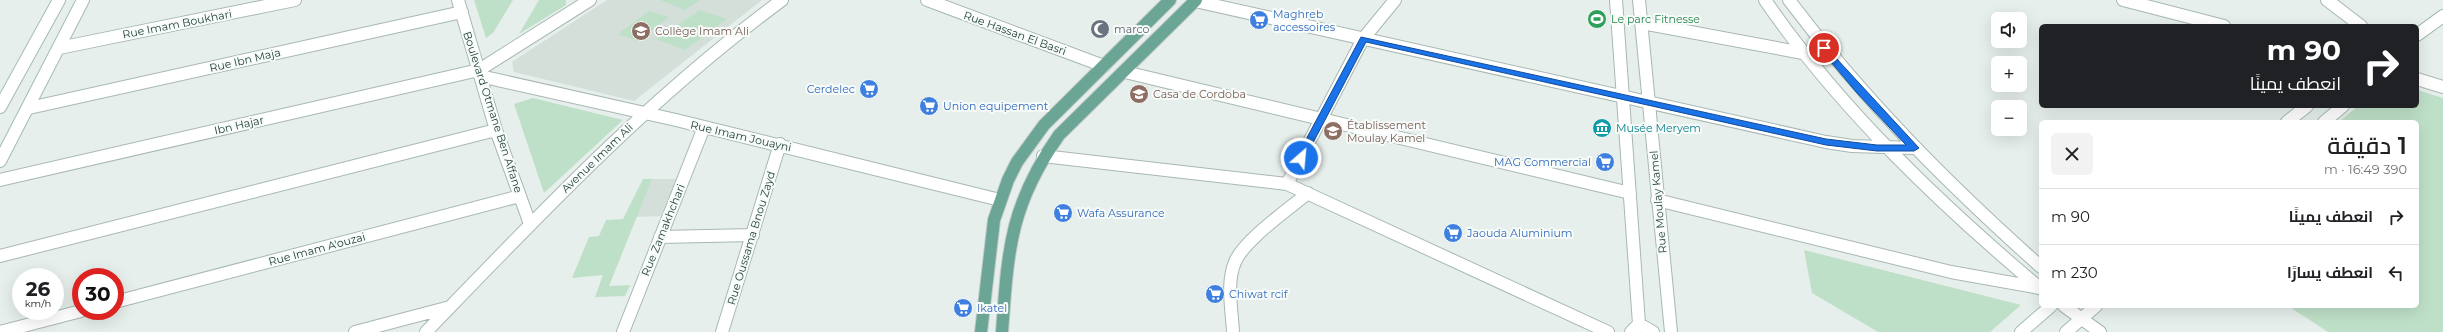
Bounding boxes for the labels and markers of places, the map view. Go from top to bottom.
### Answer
place label: Maghreb accessoires [1273,7,1336,34]
sports icon: Le parc Fitnesse [1586,8,1608,30]
supermarket icon: Maghreb accessoires [1248,9,1270,31]
place label: Le parc Fitnesse [1611,12,1700,26]
mosque icon: marco [1089,18,1111,40]
school or university icon: Collège Imam Ali [630,20,652,42]
place label: marco [1114,22,1150,36]
place label: Collège Imam Ali [655,24,749,38]
pin [1807,31,1841,65]
supermarket icon: Cerdelec [858,78,880,100]
place label: Cerdelec [807,82,855,96]
school or university icon: Casa de Cordoba [1128,83,1150,105]
place label: Casa de Cordoba [1153,87,1246,101]
supermarket icon: Union equipement [918,95,940,117]
place label: Union equipement [943,99,1049,113]
museum icon: Musée Meryem [1591,117,1613,139]
place label: Établissement Moulay Kamel [1347,118,1426,145]
school or university icon: Établissement Moulay Kamel [1322,120,1344,142]
place label: Musée Meryem [1616,121,1701,135]
supermarket icon: MAG Commercial [1594,151,1616,173]
place label: MAG Commercial [1494,155,1591,169]
supermarket icon: Wafa Assurance [1052,202,1074,224]
place label: Wafa Assurance [1077,206,1165,220]
supermarket icon: Jaouda Aluminium [1442,222,1464,244]
place label: Jaouda Aluminium [1466,226,1572,240]
supermarket icon: Chiwat rcif [1204,283,1226,305]
place label: Chiwat rcif [1229,287,1289,301]
supermarket icon: Ikatel [952,297,974,319]
place label: Ikatel [977,301,1007,315]

